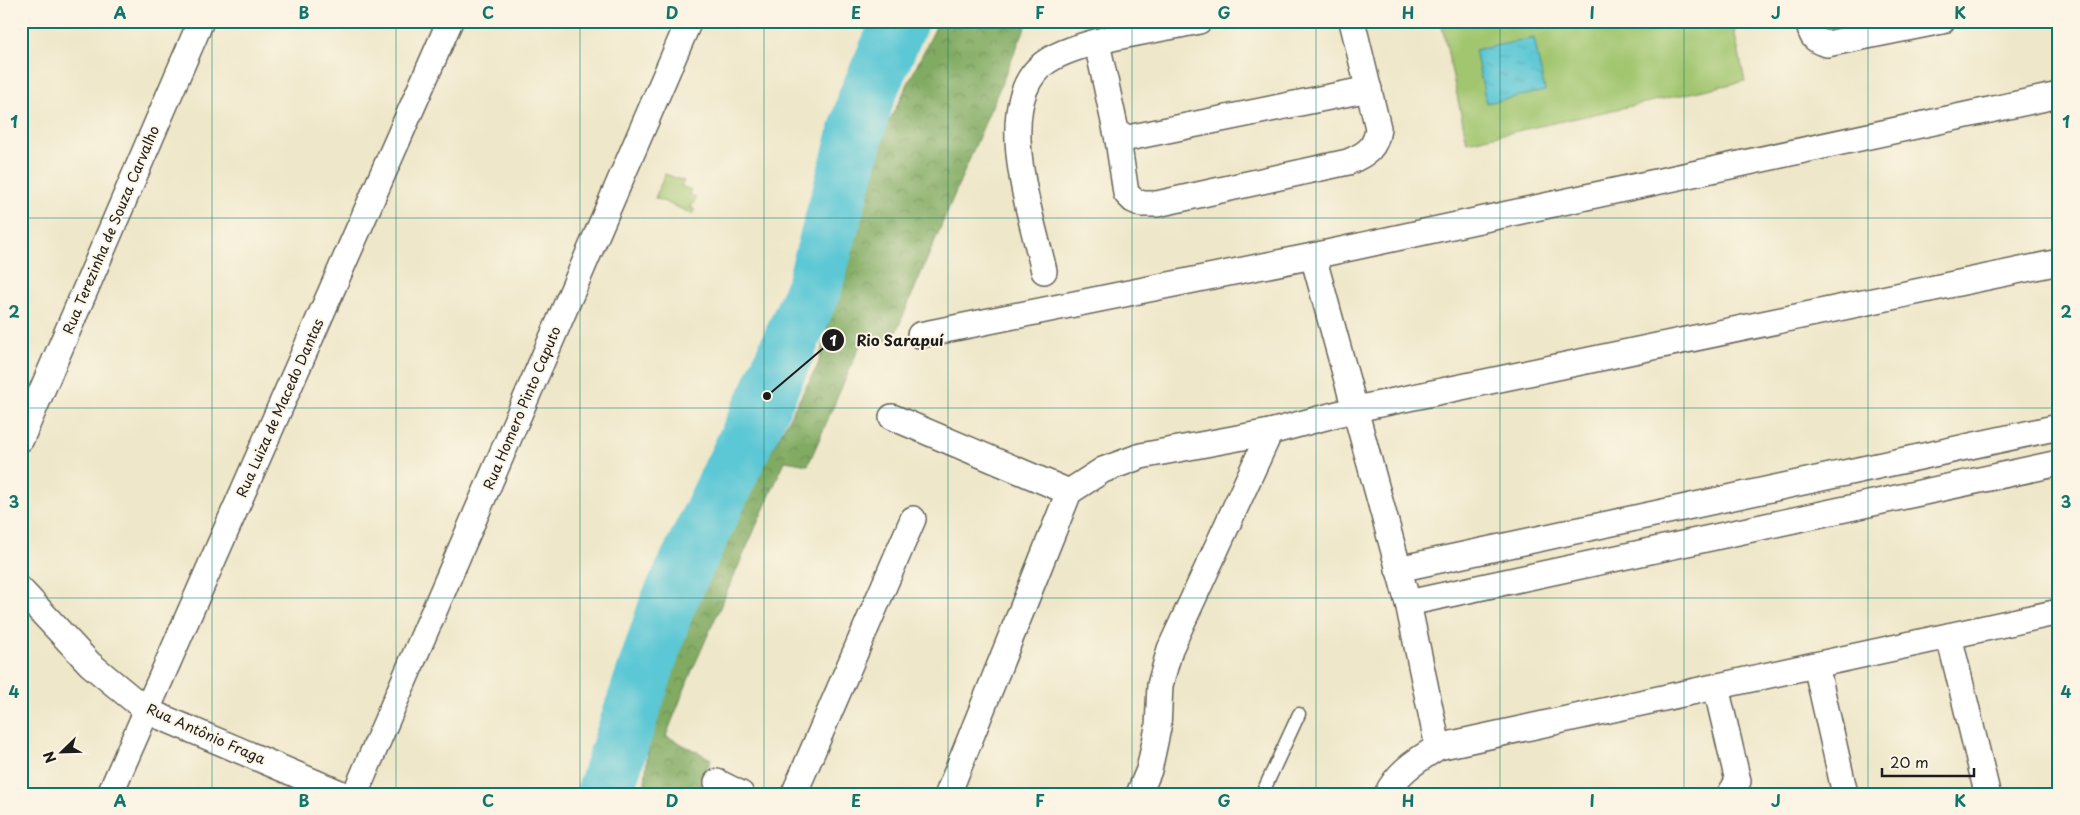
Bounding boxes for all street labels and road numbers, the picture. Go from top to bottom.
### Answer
street label: Rua Terezinha de Souza Carvalho [57,122,164,337]
street label: Rua Luiza de Macedo Dantas [231,315,329,501]
street label: Rua Homero Pinto Caputo [478,323,566,493]
street label: Rua Antônio Fraga [143,698,269,769]

